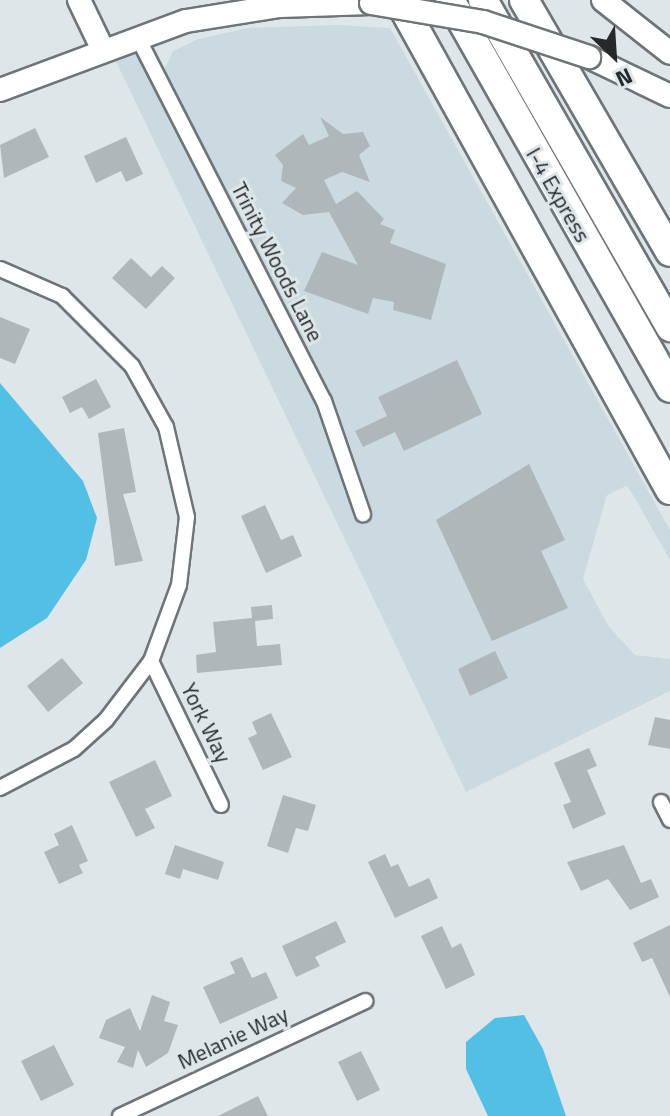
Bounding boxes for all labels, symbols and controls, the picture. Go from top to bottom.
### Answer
north arrow [574,16,654,96]
text: N [610,59,638,96]
street label: I-4 Express [520,143,596,247]
street label: Trinity Woods Lane [225,178,329,346]
street label: York Way [175,679,237,767]
street label: Melanie Way [174,1001,292,1075]

